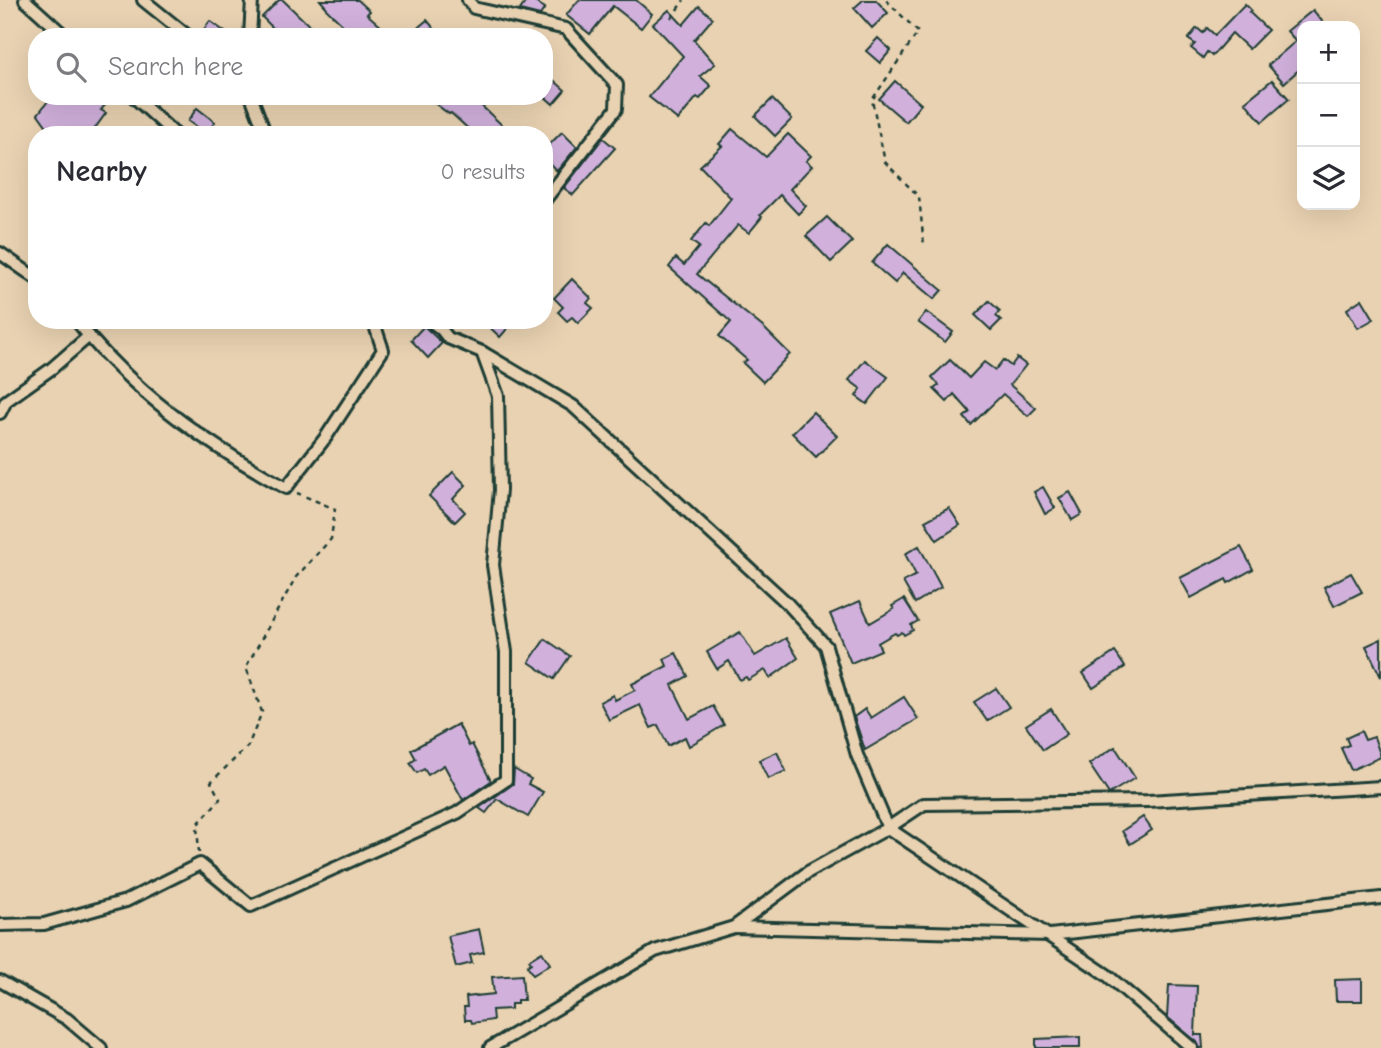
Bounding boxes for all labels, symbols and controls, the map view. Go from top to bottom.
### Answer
map controls [1297,21,1360,210]
button: + [1297,21,1360,84]
search box [28,28,553,105]
icon: search [52,48,90,86]
text: Search here [108,52,243,82]
button: − [1297,84,1360,147]
button: layers [1297,147,1360,210]
text: Nearby [56,154,147,189]
text: 0 results [441,158,525,185]

